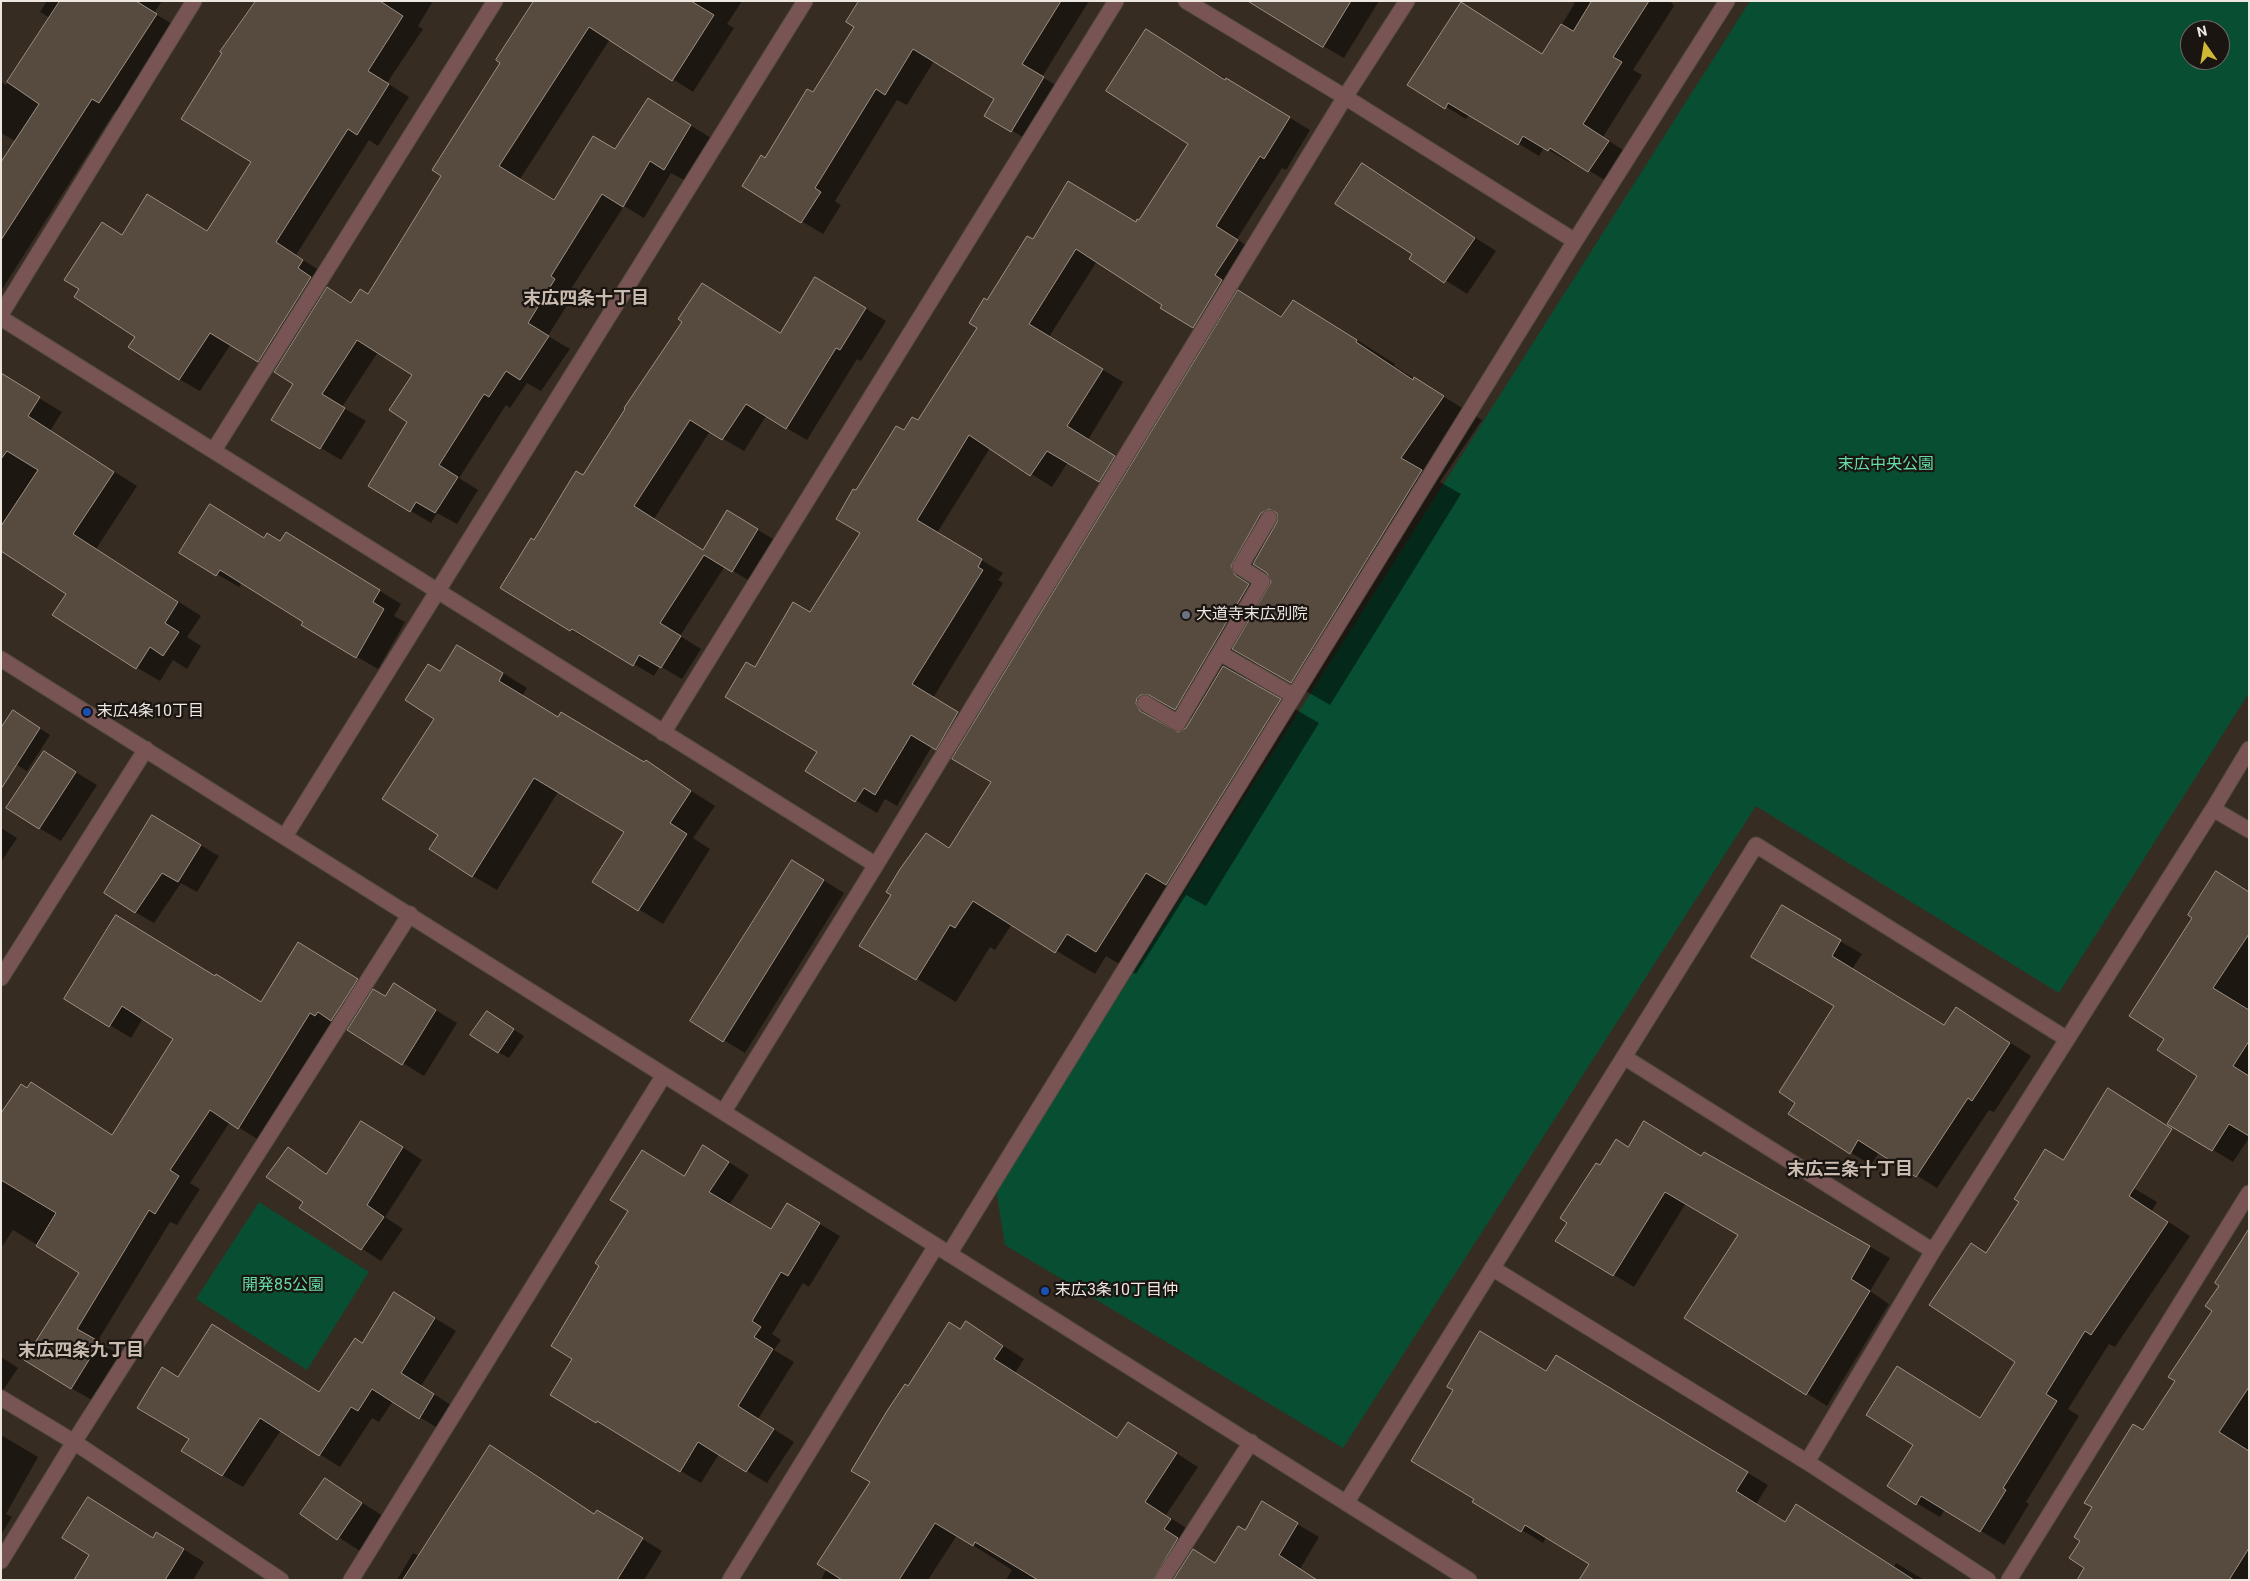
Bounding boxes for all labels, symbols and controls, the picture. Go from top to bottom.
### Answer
north arrow [2180,20,2230,70]
text: N [2195,22,2208,40]
district label: 末広四条十丁目 [523,288,649,310]
park label: 末広中央公園 [1838,455,1934,475]
place label: 大道寺末広別院 [1196,605,1308,625]
marker: 大道寺末広別院 [1180,609,1192,621]
place label: 末広4条10丁目 [97,702,204,722]
marker: 末広4条10丁目 [81,706,93,718]
district label: 末広三条十丁目 [1787,1159,1913,1181]
park label: 開発85公園 [242,1276,324,1296]
place label: 末広3条10丁目仲 [1055,1281,1178,1301]
marker: 末広3条10丁目仲 [1039,1285,1051,1297]
district label: 末広四条九丁目 [18,1340,144,1362]

